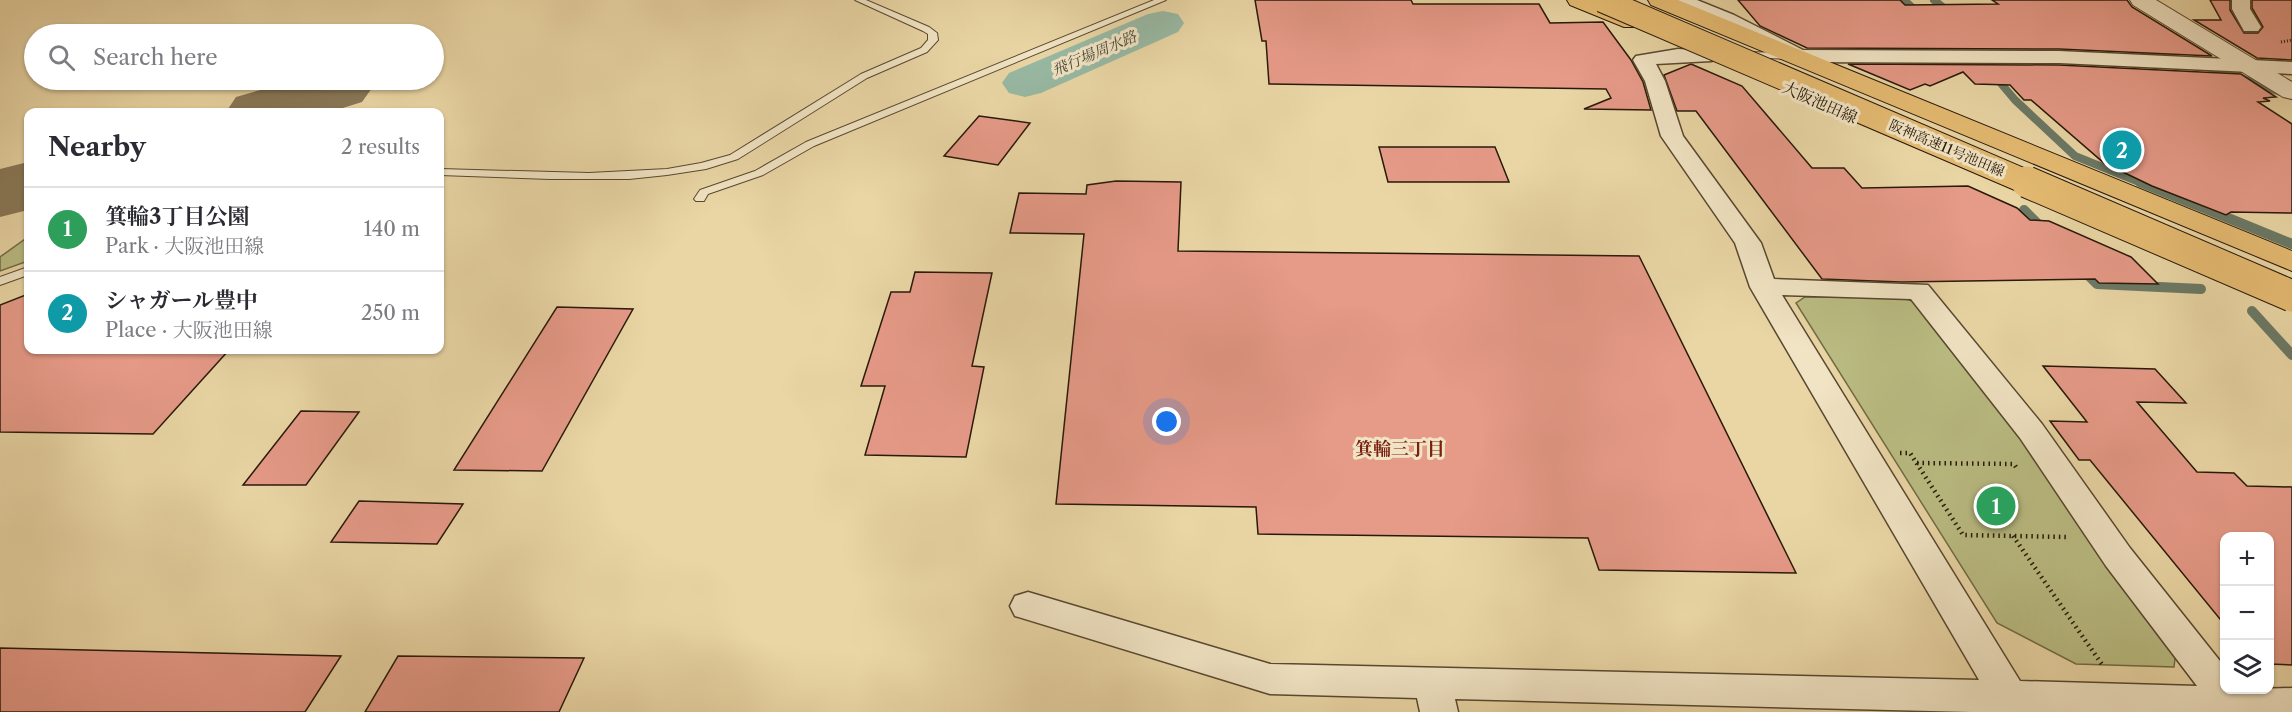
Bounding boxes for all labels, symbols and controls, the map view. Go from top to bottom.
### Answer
search box [24,24,444,90]
water label: 飛行場周水路 [1049,26,1140,79]
icon: search [45,41,78,74]
text: Search here [93,44,218,71]
street label: 大阪池田線 [1779,77,1861,127]
street label: 阪神高速11号池田線 [1887,116,2007,180]
pin: 2 [2102,128,2142,172]
text: Nearby [48,131,146,163]
text: 2 results [341,135,420,159]
text: 箕輪3丁目公園 [105,203,249,230]
text: 1 [63,217,72,241]
text: 140 m [363,217,420,241]
text: Park · 大阪池田線 [105,234,264,258]
text: シャガール豊中 [105,287,258,314]
text: 2 [62,301,73,325]
text: 250 m [361,301,420,325]
text: Place · 大阪池田線 [105,318,273,342]
your location [1152,407,1181,436]
district label: 箕輪三丁目 [1355,438,1445,460]
pin: 1 [1976,484,2016,528]
map controls [2220,532,2274,694]
button: + [2220,532,2274,586]
button: − [2220,586,2274,640]
button: layers [2220,640,2274,694]

